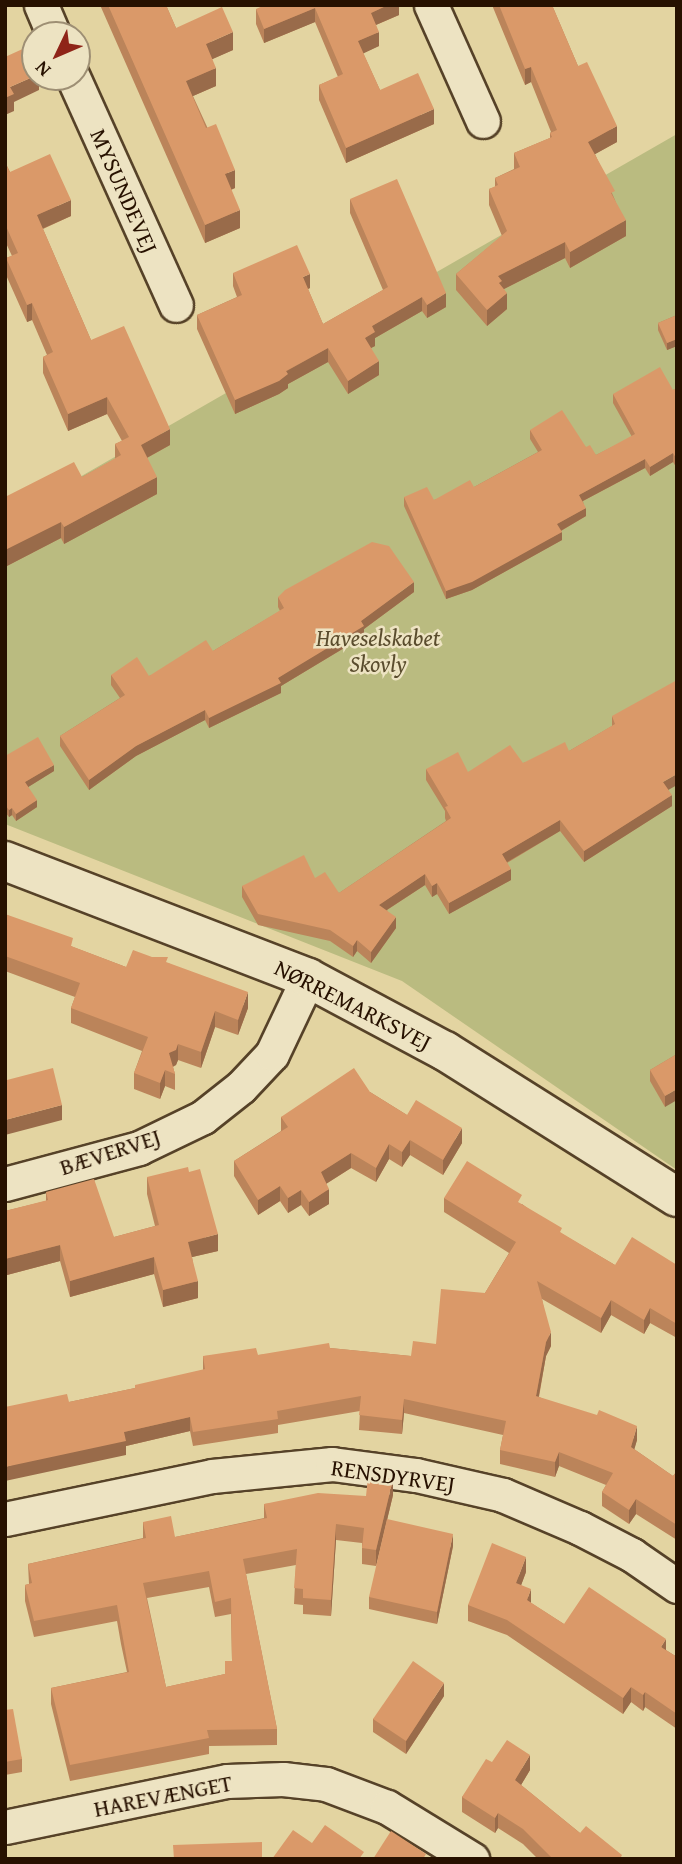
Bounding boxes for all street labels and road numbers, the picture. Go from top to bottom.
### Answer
street label: MYSUNDEVEJ [84,125,164,257]
street label: NØRREMARKSVEJ [270,954,436,1056]
street label: BÆVERVEJ [56,1123,164,1181]
street label: RENSDYRVEJ [329,1454,457,1498]
street label: HAREVÆNGET [91,1769,235,1823]

